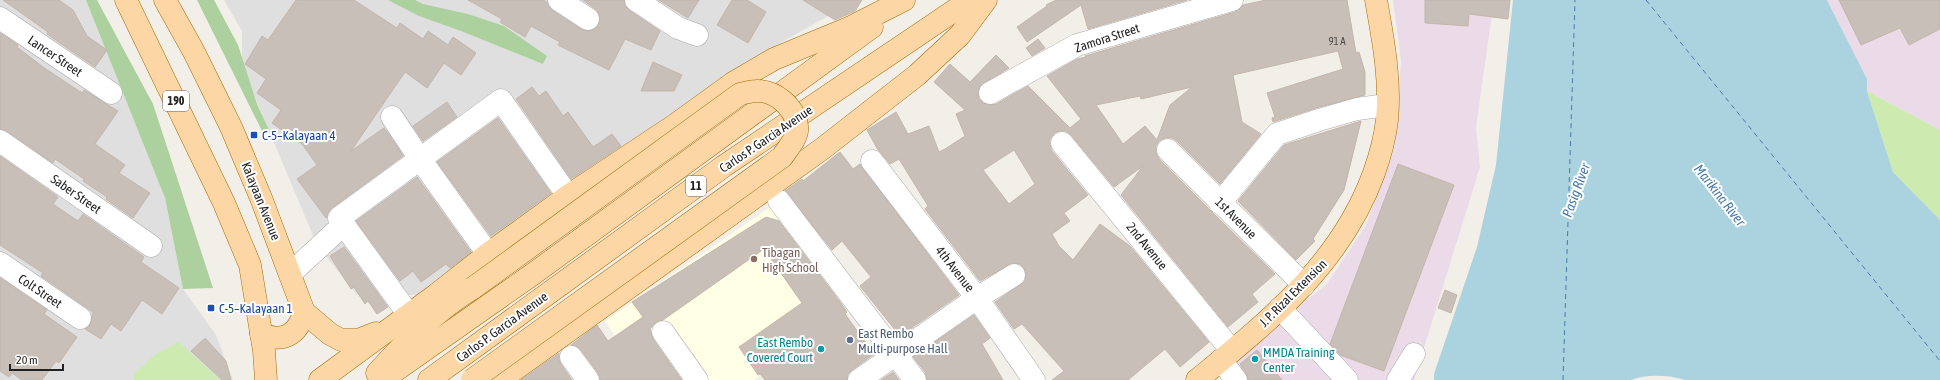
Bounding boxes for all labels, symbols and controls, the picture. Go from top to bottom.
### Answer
street label: Zamora Street [1073,20,1142,56]
street label: Lancer Street [25,32,85,80]
house number: 91 A [1328,35,1346,47]
road number: 190 [163,91,189,111]
street label: Carlos P. Garcia Avenue [717,102,815,176]
place label: C-5–Kalayaan 4 [262,128,336,143]
marker: C-5–Kalayaan 4 [249,130,259,140]
street label: Kalayaan Avenue [238,160,284,242]
water label: Pasig River [1559,160,1593,219]
water label: Marikina River [1691,161,1750,230]
street label: Saber Street [48,171,104,217]
road number: 11 [686,176,706,196]
street label: 1st Avenue [1212,194,1260,242]
street label: 2nd Avenue [1123,219,1171,273]
street label: 4th Avenue [932,243,978,295]
place label: Tibagan High School [762,245,819,275]
marker: Tibagan High School [749,254,759,264]
street label: J. P. Rizal Extension [1256,256,1330,330]
street label: Colt Street [15,271,65,311]
street label: Carlos P. Garcia Avenue [454,289,551,365]
place label: C-5–Kalayaan 1 [219,301,293,316]
marker: C-5–Kalayaan 1 [206,303,216,313]
place label: East Rembo Multi-purpose Hall [858,326,948,356]
place label: East Rembo Covered Court [747,335,813,365]
marker: East Rembo Multi-purpose Hall [845,335,855,345]
marker: East Rembo Covered Court [816,344,826,354]
place label: MMDA Training Center [1263,345,1335,375]
scale bar [10,346,63,372]
text: 20 m [16,353,38,367]
marker: MMDA Training Center [1250,354,1260,364]

